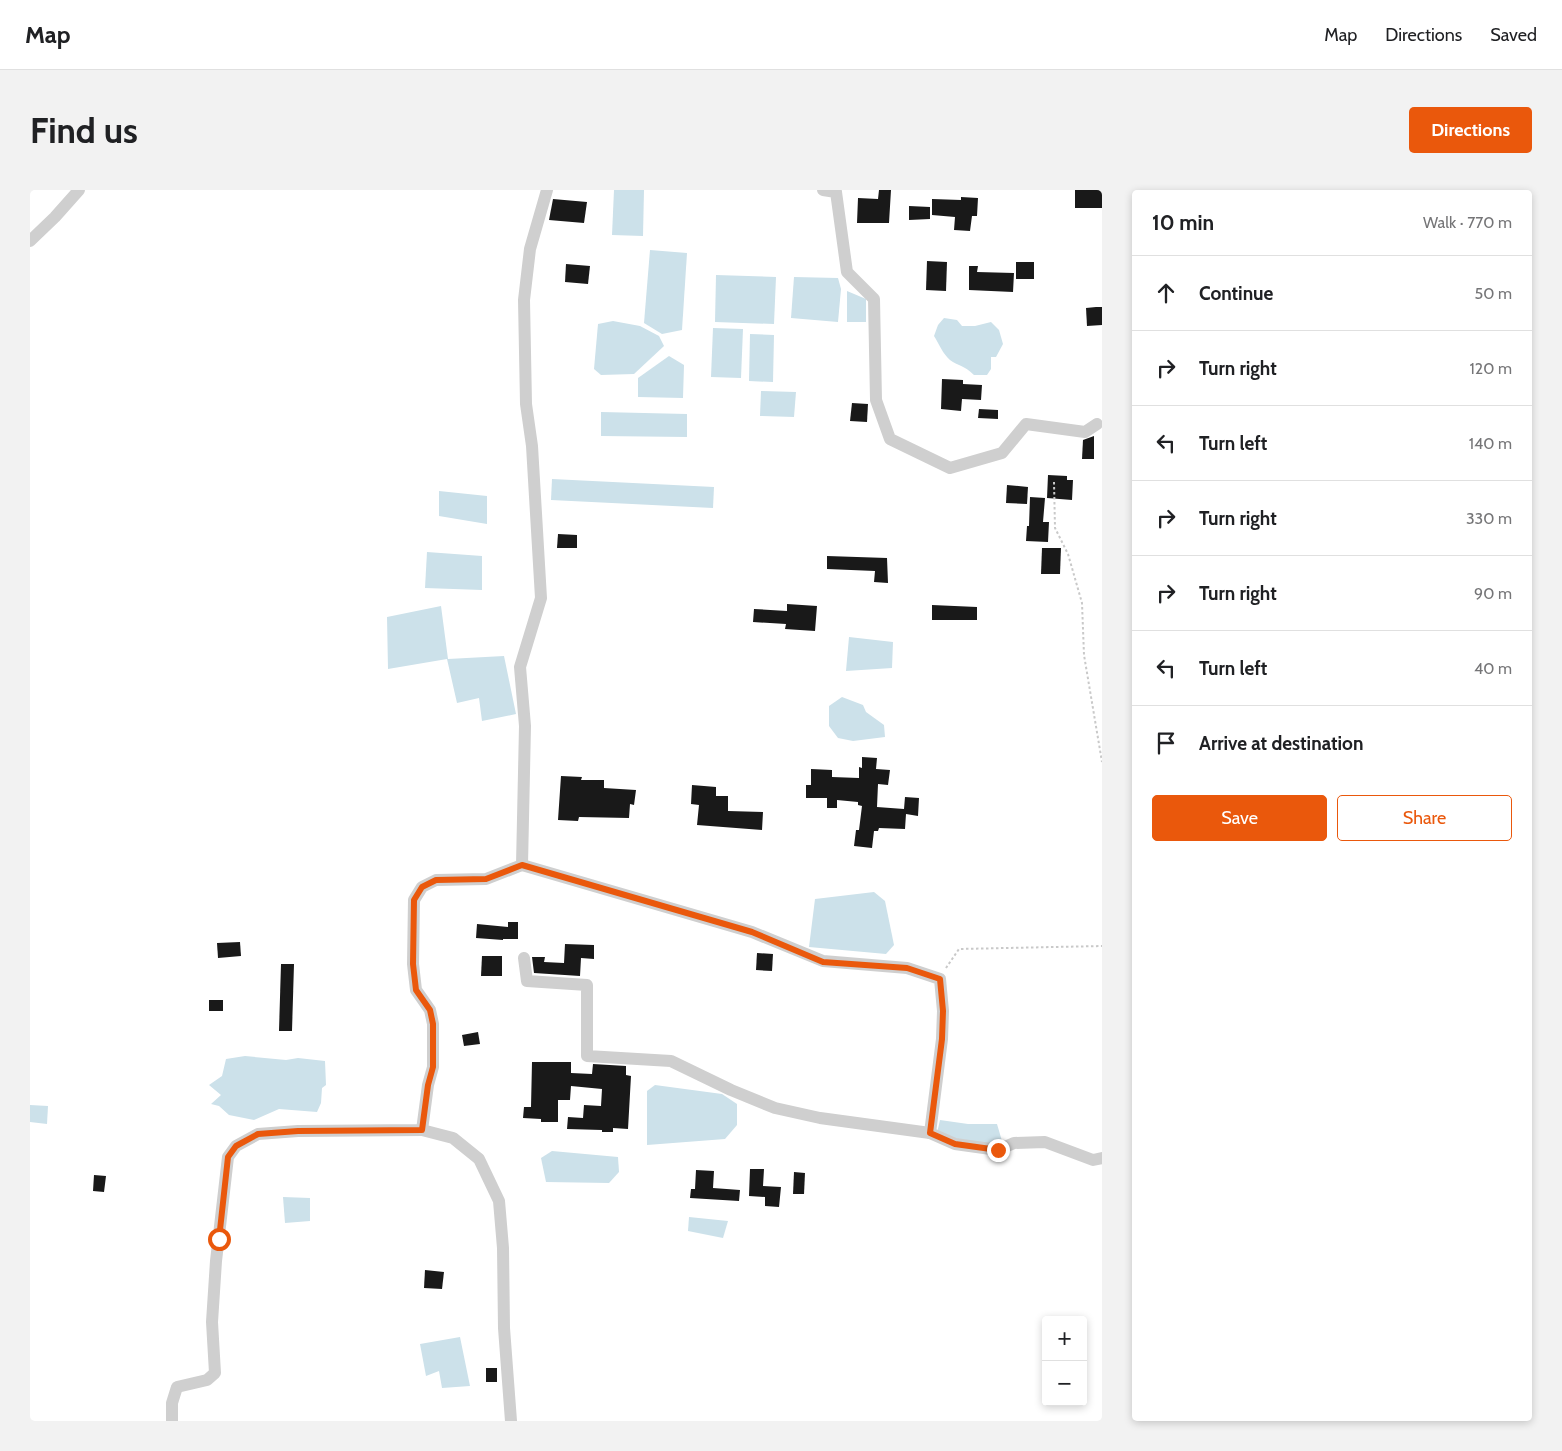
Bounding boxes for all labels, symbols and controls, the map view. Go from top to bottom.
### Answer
text: Map [25,20,71,49]
text: Map [1324,24,1357,46]
text: Directions [1385,24,1462,46]
text: Saved [1490,24,1537,46]
button: Directions [1409,107,1532,153]
text: Find us [30,109,138,152]
text: 10 min [1152,210,1214,235]
text: Walk · 770 m [1423,213,1512,232]
icon: ahead [1152,279,1180,307]
text: Continue [1199,282,1273,305]
text: 50 m [1475,284,1512,303]
icon: right [1152,354,1180,382]
text: Turn right [1199,357,1277,380]
text: 120 m [1470,359,1512,378]
icon: left [1152,429,1180,457]
text: Turn left [1199,432,1267,455]
text: 140 m [1469,434,1512,453]
icon: right [1152,504,1180,532]
text: Turn right [1199,507,1277,530]
text: 330 m [1466,509,1512,528]
icon: right [1152,579,1180,607]
text: Turn right [1199,582,1277,605]
text: 90 m [1474,584,1512,603]
icon: left [1152,654,1180,682]
text: Turn left [1199,657,1267,680]
text: 40 m [1474,659,1512,678]
icon: arrive [1152,729,1180,757]
text: Arrive at destination [1199,732,1363,755]
button: Save [1152,795,1327,841]
button: Share [1337,795,1512,841]
route end [987,1139,1010,1162]
route start [208,1228,231,1251]
map controls [1042,1316,1087,1406]
button: + [1042,1316,1087,1361]
button: − [1042,1361,1087,1406]

